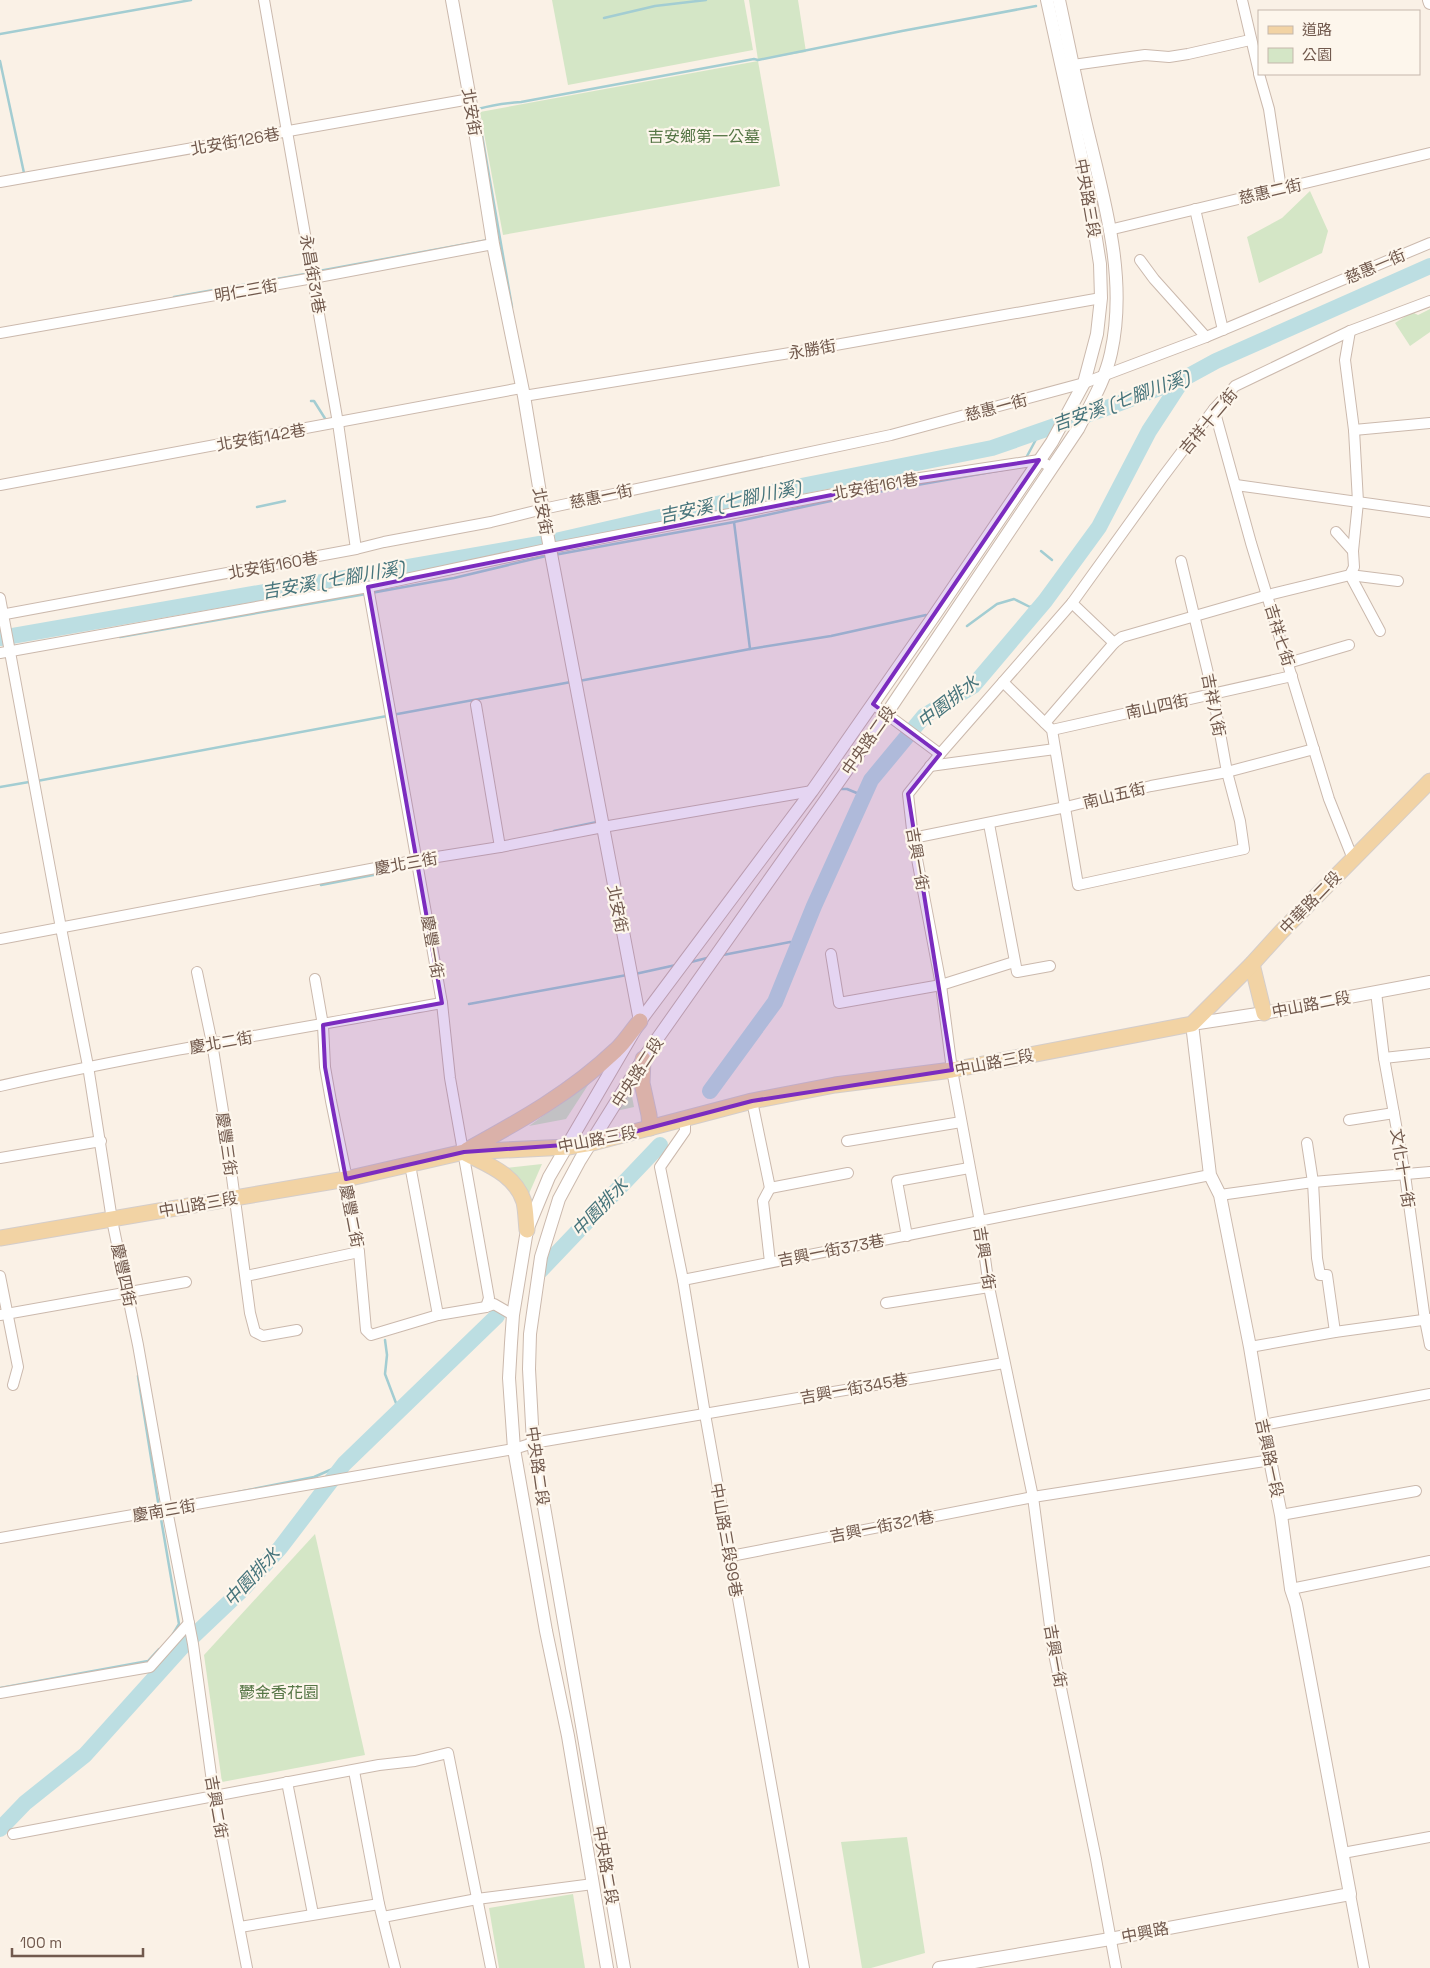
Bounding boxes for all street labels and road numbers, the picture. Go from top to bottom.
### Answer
street label: 北安街 [457,87,486,137]
street label: 北安街126巷 [189,123,281,160]
street label: 中央路三段 [1070,157,1105,239]
street label: 慈惠二街 [1237,174,1304,209]
street label: 永昌街31巷 [295,233,330,315]
street label: 慈惠一街 [1342,244,1409,289]
street label: 明仁三街 [213,275,279,306]
street label: 永勝街 [787,335,838,364]
street label: 吉祥十二街 [1175,384,1242,459]
street label: 慈惠一街 [962,389,1030,426]
street label: 北安街142巷 [215,419,307,456]
street label: 北安街161巷 [830,469,920,504]
street label: 慈惠一街 [568,480,635,513]
street label: 北安街 [528,486,557,537]
street label: 北安街160巷 [227,547,320,584]
street label: 吉祥七街 [1260,601,1299,669]
street label: 吉祥八街 [1197,672,1230,739]
street label: 南山四街 [1124,690,1191,723]
street label: 中央路二段 [837,701,900,779]
street label: 南山五街 [1081,778,1148,813]
street label: 吉興一街 [902,826,933,892]
street label: 慶北三街 [373,848,439,879]
street label: 中華路二段 [1275,866,1346,938]
street label: 北安街 [603,884,632,935]
street label: 慶豐一街 [417,914,448,980]
street label: 中山路二段 [1270,987,1352,1022]
street label: 慶北二街 [188,1027,254,1058]
street label: 中央路二段 [607,1033,668,1112]
street label: 中山路三段 [953,1045,1035,1080]
street label: 慶豐三街 [212,1111,241,1177]
street label: 中山路三段 [556,1122,638,1157]
street label: 文化十一街 [1386,1127,1419,1209]
street label: 慶豐二街 [335,1183,368,1250]
street label: 中山路三段 [157,1187,239,1222]
street label: 吉興一街 [969,1225,1000,1291]
street label: 吉興一街373巷 [776,1230,886,1271]
street label: 慶豐四街 [107,1242,140,1309]
street label: 吉興一街345巷 [798,1369,910,1408]
street label: 吉興路一段 [1251,1417,1288,1499]
street label: 中央路二段 [522,1425,553,1507]
street label: 中山路三段99巷 [706,1481,747,1599]
street label: 慶南三街 [131,1495,197,1526]
street label: 吉興一街321巷 [828,1506,936,1547]
street label: 吉興一街 [1040,1623,1071,1689]
street label: 吉興二街 [201,1774,232,1840]
street label: 中央路二段 [588,1824,623,1906]
street label: 中興路 [1120,1918,1171,1947]

